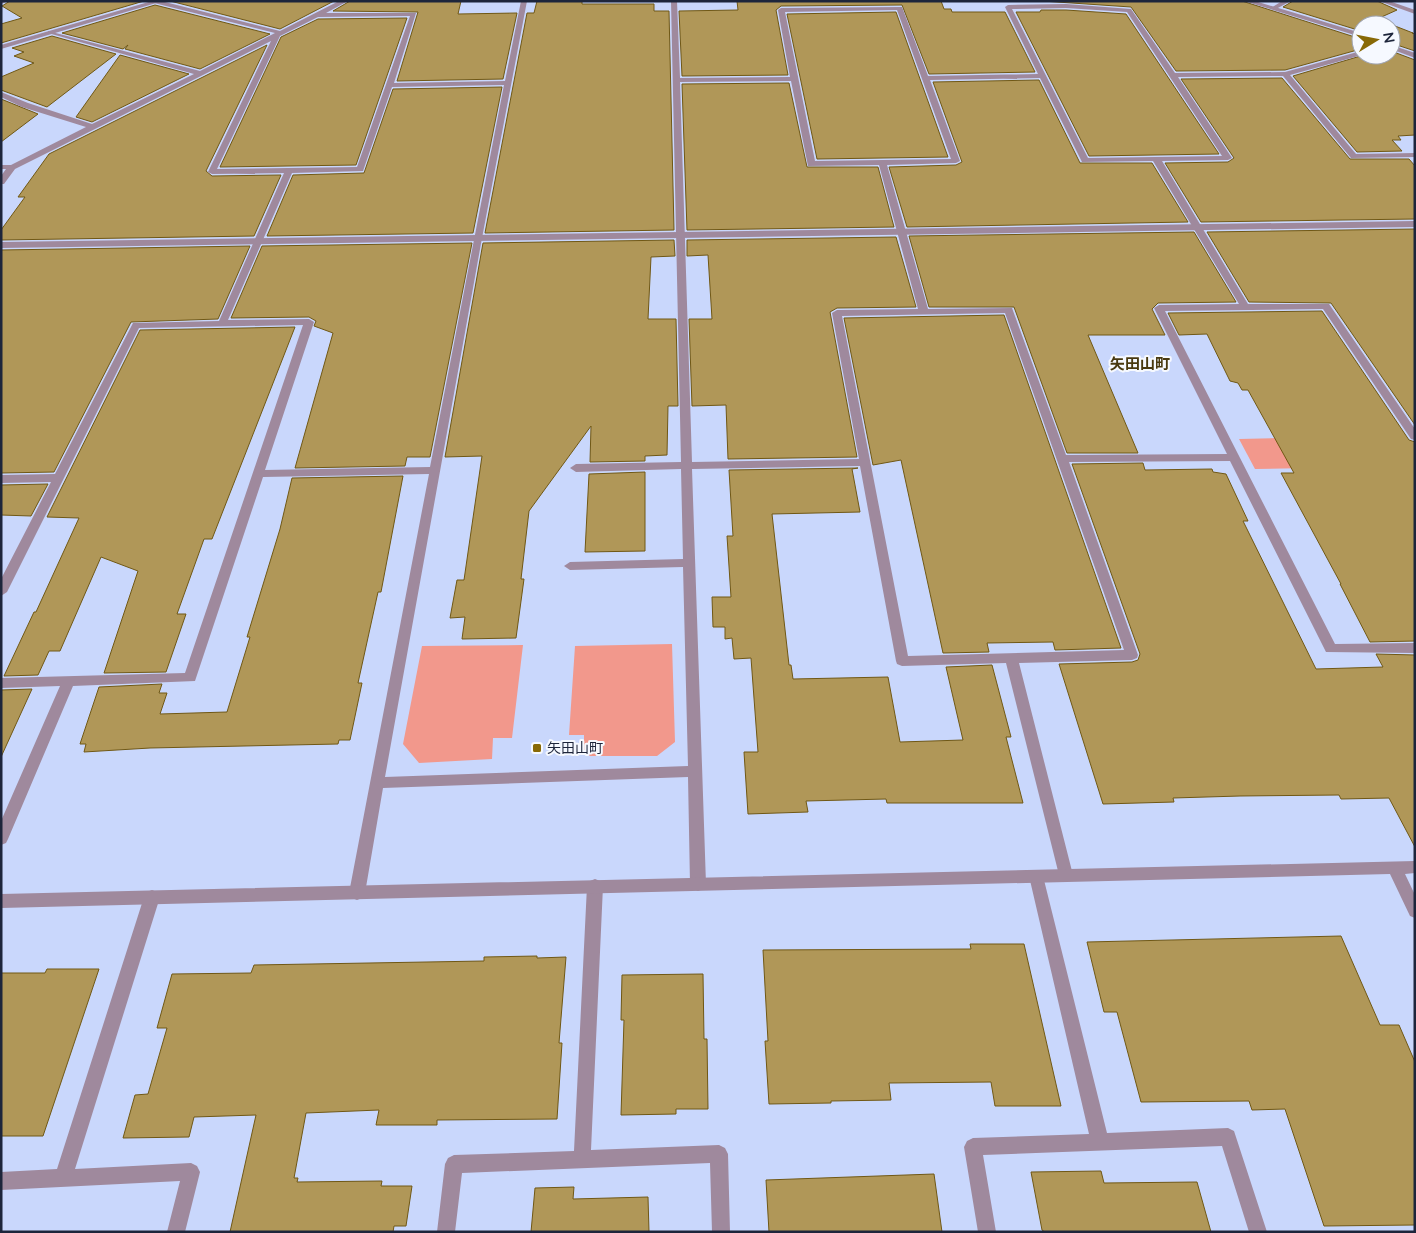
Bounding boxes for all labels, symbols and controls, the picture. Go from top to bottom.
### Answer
north arrow [1351,15,1401,65]
text: N [1380,31,1399,44]
district label: 矢田山町 [1110,354,1170,372]
place label: 矢田山町 [547,739,603,756]
marker: 矢田山町 [531,742,543,754]

